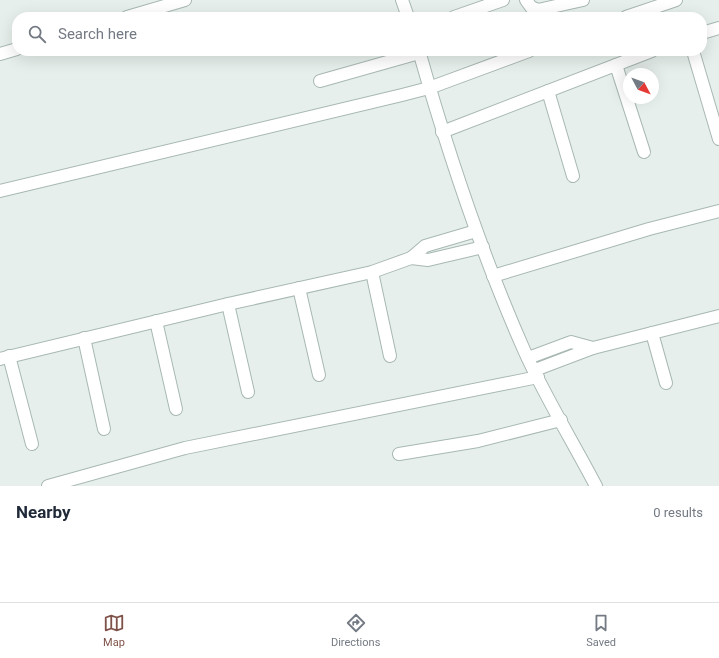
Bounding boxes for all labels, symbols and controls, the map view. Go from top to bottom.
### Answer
search box [12,12,707,56]
icon: search [26,23,48,45]
text: Search here [58,25,137,43]
north arrow [623,68,659,104]
text: Nearby [16,502,71,522]
text: 0 results [653,505,703,520]
tab: Map [103,612,125,649]
tab: Directions [331,612,380,649]
tab: Saved [586,612,616,649]

